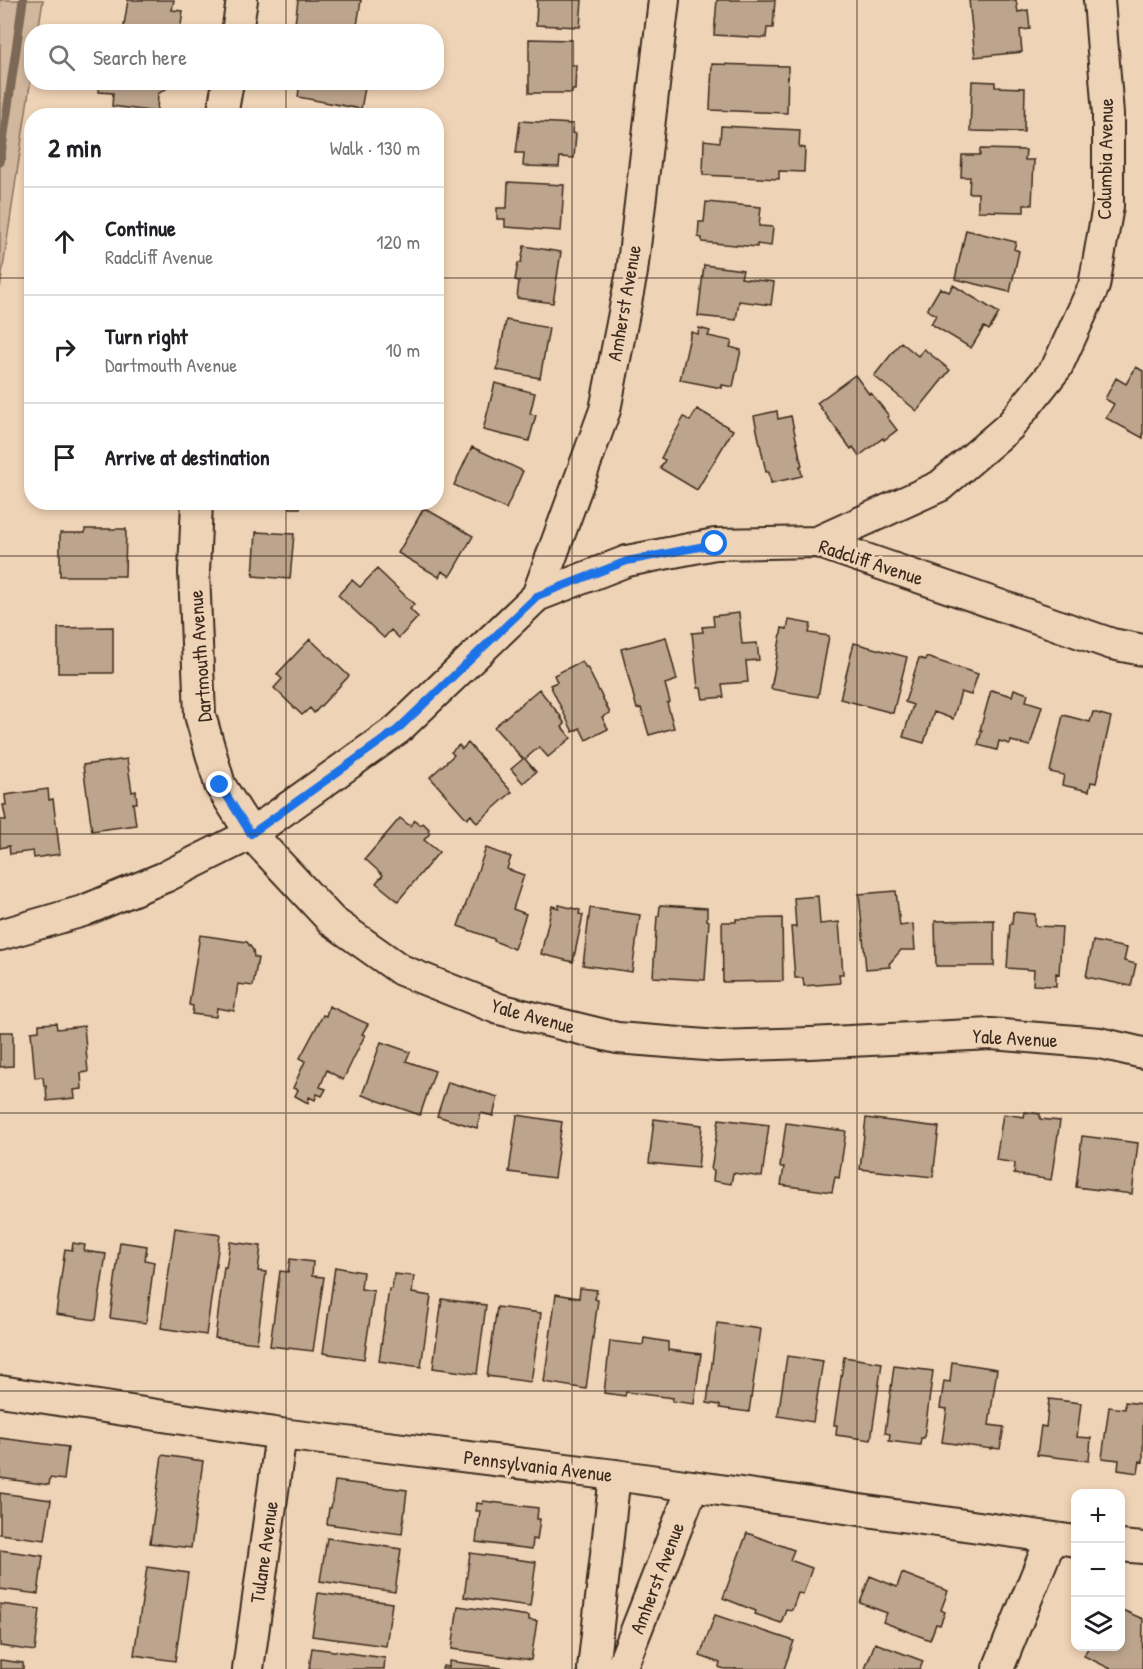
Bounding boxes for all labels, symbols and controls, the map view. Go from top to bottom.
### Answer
search box [24,24,444,90]
icon: search [45,41,78,74]
text: Search here [93,42,187,72]
street label: Columbia Avenue [1090,98,1119,220]
text: 2 min [48,130,101,165]
text: Walk · 130 m [330,134,420,161]
text: Continue [105,213,176,243]
icon: ahead [48,225,81,258]
text: 120 m [376,228,420,255]
text: Radcliff Avenue [105,243,213,270]
street label: Amherst Avenue [600,243,647,363]
text: Turn right [105,321,188,351]
icon: right [48,333,81,366]
text: 10 m [386,336,420,363]
text: Dartmouth Avenue [105,351,237,378]
icon: arrive [48,441,81,474]
text: Arrive at destination [105,442,270,472]
route start [701,530,727,556]
street label: Radcliff Avenue [816,532,927,591]
street label: Dartmouth Avenue [181,589,218,723]
route end [206,771,232,797]
street label: Yale Avenue [488,991,578,1040]
street label: Yale Avenue [972,1022,1058,1053]
street label: Pennsylvania Avenue [462,1443,614,1488]
map controls [1071,1489,1125,1651]
button: + [1071,1489,1125,1543]
street label: Tulane Avenue [243,1499,284,1605]
street label: Amherst Avenue [623,1518,690,1637]
button: − [1071,1543,1125,1597]
button: layers [1071,1597,1125,1651]

